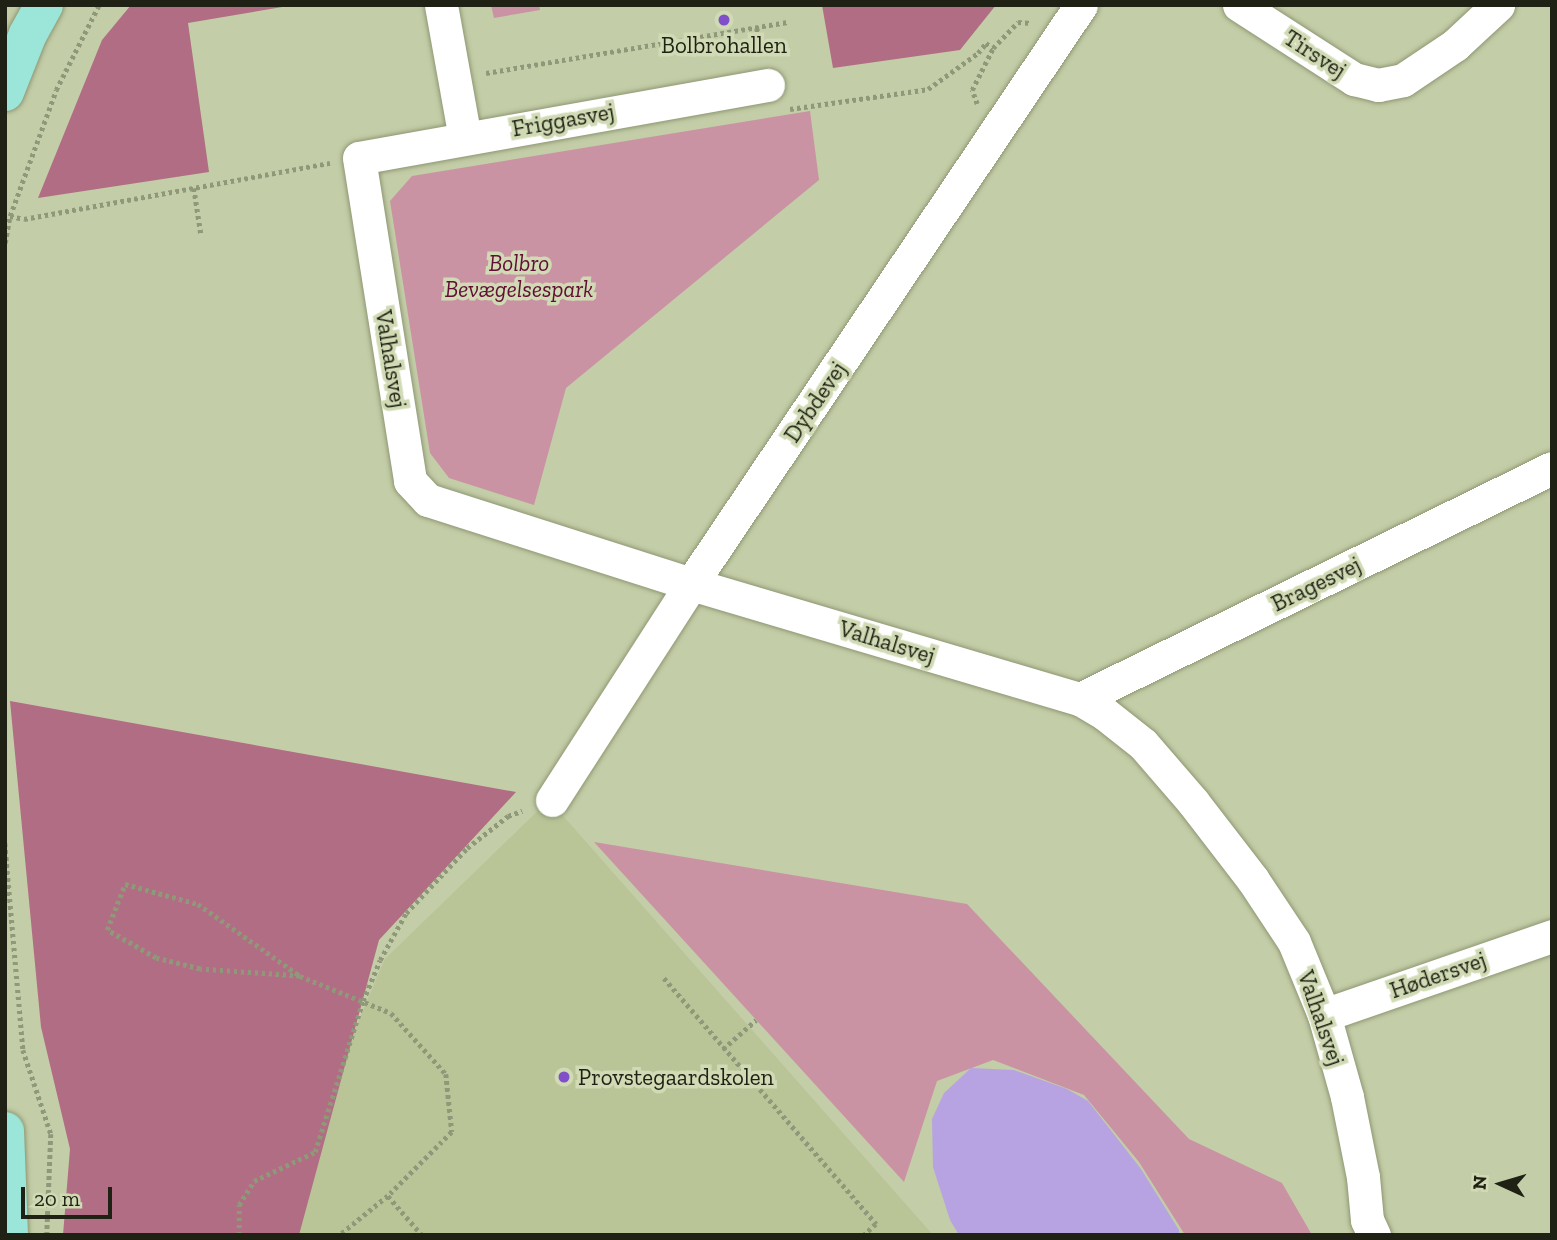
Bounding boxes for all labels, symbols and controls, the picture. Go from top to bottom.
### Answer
marker: Bolbrohallen [716,12,732,28]
street label: Tirsvej [1279,24,1351,84]
place label: Bolbrohallen [661,31,787,59]
street label: Friggasvej [510,97,616,143]
park label: Bolbro Bevægelsespark [445,249,593,303]
street label: Valhalsvej [370,308,412,410]
street label: Dybdevej [778,356,852,448]
street label: Bragesvej [1267,551,1365,617]
street label: Valhalsvej [836,614,938,670]
street label: Hødersvej [1386,946,1490,1004]
street label: Valhalsvej [1292,967,1350,1069]
place label: Provstegaardskolen [578,1063,774,1091]
marker: Provstegaardskolen [556,1069,572,1085]
north arrow [1466,1149,1536,1219]
scale bar [24,1174,116,1218]
text: N [1468,1174,1492,1191]
text: 20 m [34,1186,80,1211]

